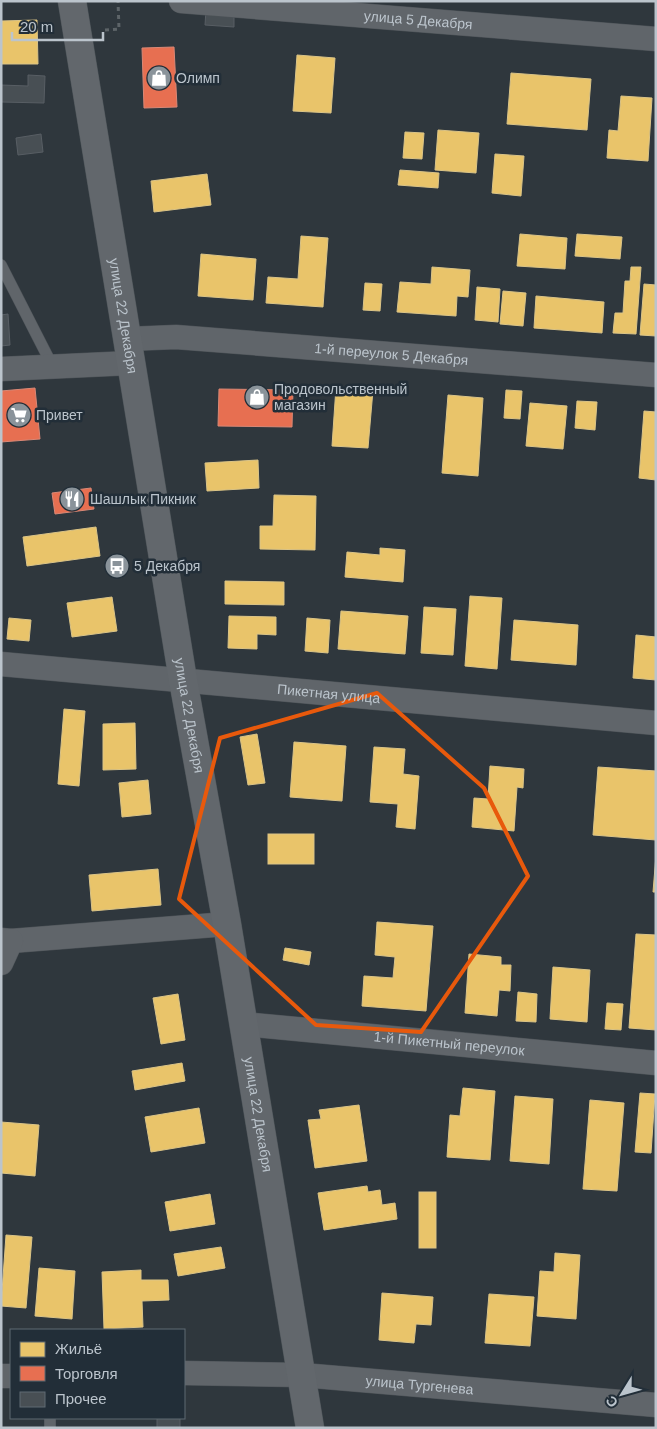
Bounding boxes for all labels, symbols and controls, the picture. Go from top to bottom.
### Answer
street label: улица 5 Декабря [363,8,473,32]
scale bar [12,10,104,42]
text: 20 m [20,18,53,35]
shop icon: Олимп [146,65,172,91]
place label: Олимп [176,70,220,86]
street label: улица 22 Декабря [106,257,141,375]
street label: 1-й переулок 5 Декабря [314,340,469,368]
place label: Продовольственный магазин [274,381,407,413]
shop icon: Продовольственный магазин [244,384,270,410]
supermarket icon: Привет [6,402,32,428]
place label: Привет [36,407,83,423]
restaurant icon: Шашлык Пикник [59,486,85,512]
place label: Шашлык Пикник [90,491,197,507]
bus stop icon: 5 Декабря [104,553,130,579]
place label: 5 Декабря [134,558,200,574]
street label: улица 22 Декабря [171,657,208,774]
street label: Пикетная улица [276,681,381,706]
street label: 1-й Пикетный переулок [373,1028,526,1059]
street label: улица 22 Декабря [241,1056,276,1173]
legend [10,1329,185,1419]
text: Жильё [55,1340,102,1357]
text: Торговля [55,1365,118,1382]
north arrow [597,1369,647,1419]
street label: улица Тургенева [365,1372,474,1398]
text: Прочее [55,1390,107,1407]
text: С [602,1393,621,1411]

